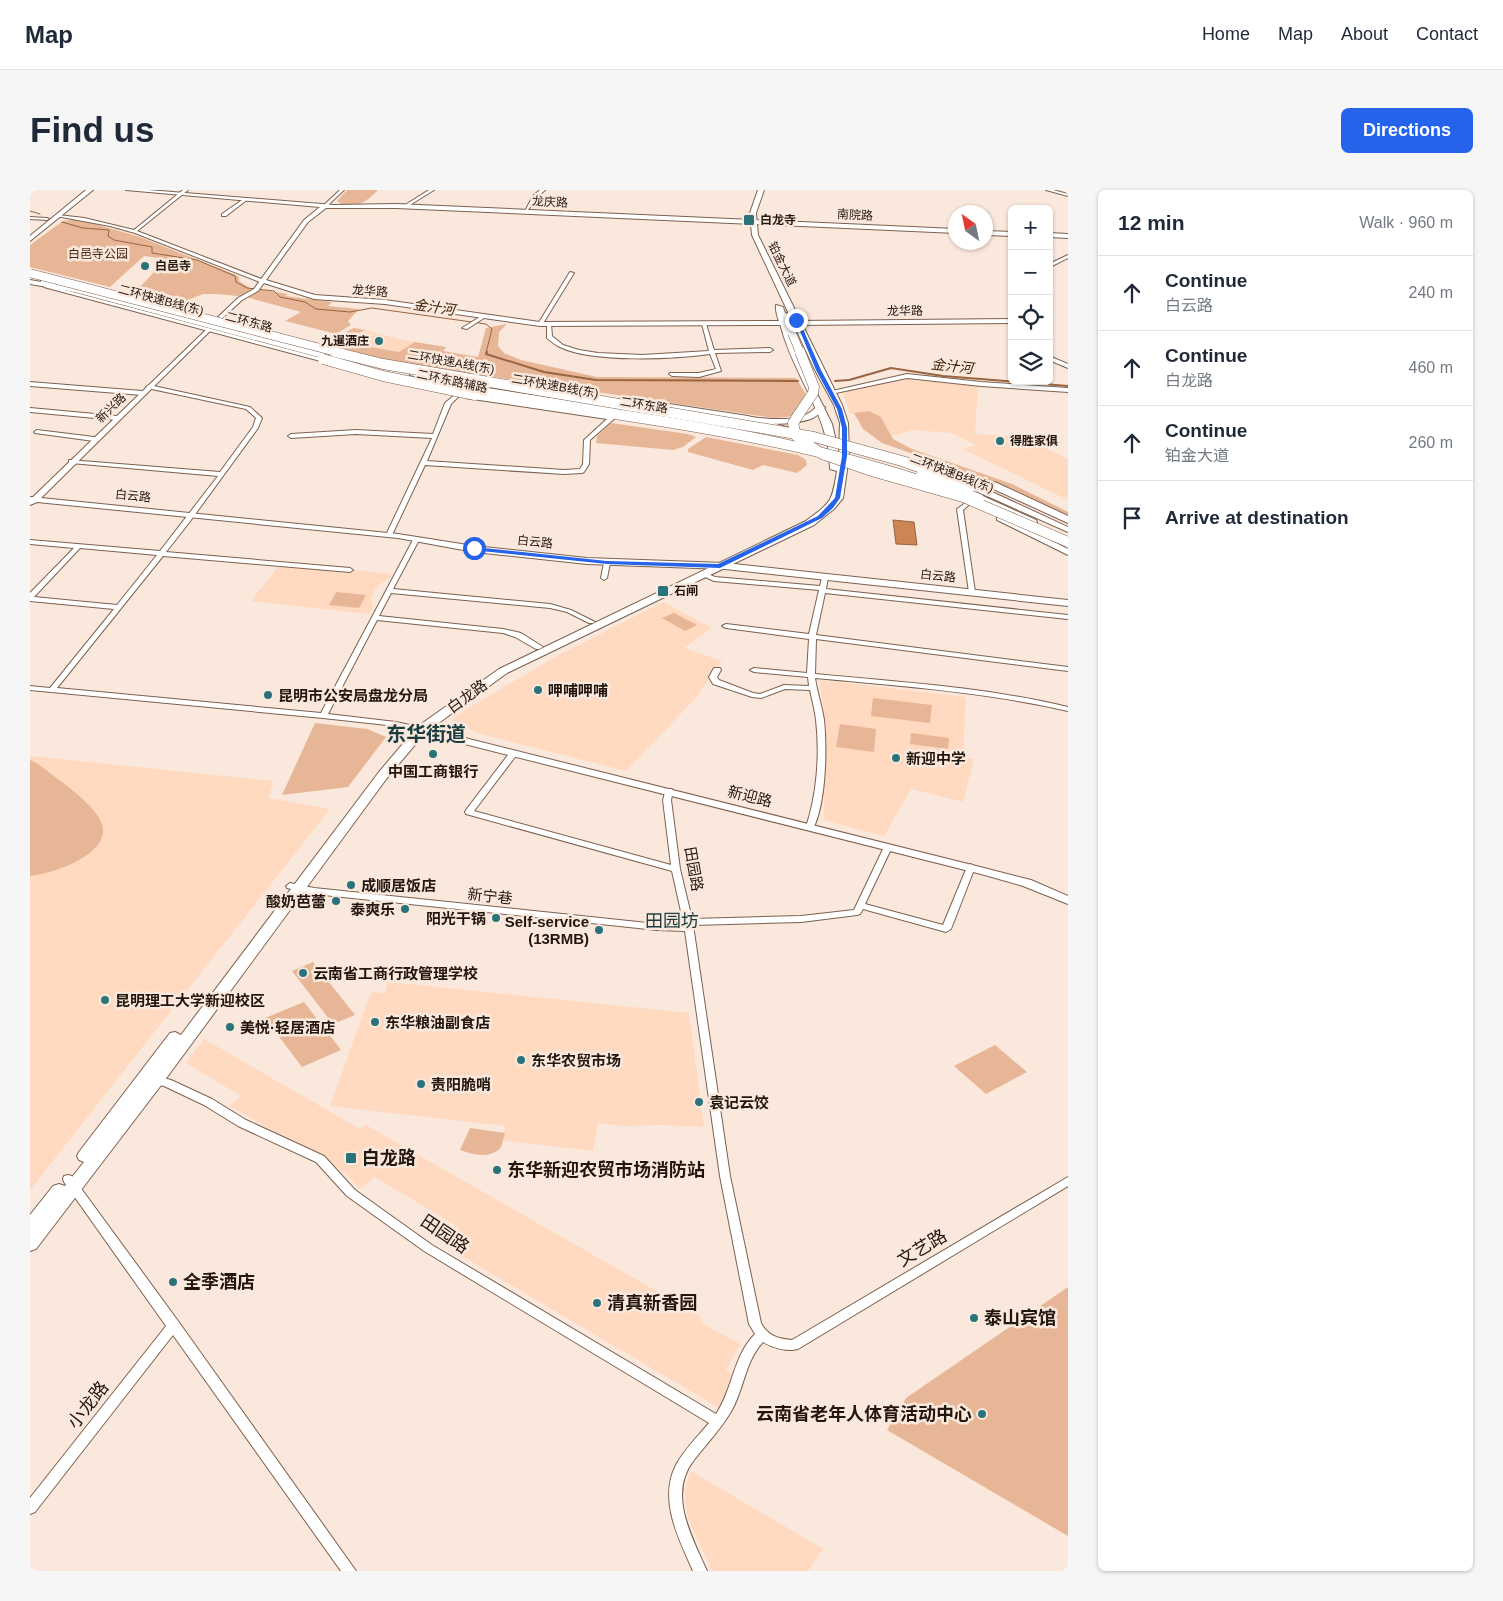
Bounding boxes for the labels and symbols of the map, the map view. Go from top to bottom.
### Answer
street label: 龙庆路 [532,194,568,210]
north arrow [948,205,993,250]
street label: 南院路 [837,207,873,223]
marker: 白龙寺 [742,213,756,227]
place label: 白龙寺 [760,213,796,227]
street label: 铂金大道 [765,239,799,289]
park label: 白邑寺公园 [68,247,128,261]
place label: 白邑寺 [155,259,191,273]
marker: 白邑寺 [139,260,151,272]
street label: 二环快速B线(东) [117,282,205,318]
street label: 龙华路 [352,283,388,299]
water label: 金汁河 [412,296,459,318]
street label: 龙华路 [887,304,923,318]
street label: 二环东路 [224,309,274,335]
route end [785,309,808,332]
place label: 九暹酒庄 [321,334,369,348]
marker: 九暹酒庄 [373,335,385,347]
street label: 二环快速A线(东) [406,347,496,377]
water label: 金汁河 [930,356,977,376]
street label: 二环东路辅路 [415,367,489,395]
street label: 二环快速B线(东) [510,371,600,401]
street label: 新兴路 [93,390,129,426]
street label: 二环东路 [619,394,669,416]
place label: 得胜家俱 [1010,434,1058,448]
marker: 得胜家俱 [994,435,1006,447]
street label: 二环快速B线(东) [908,451,996,495]
street label: 白云路 [114,487,152,505]
street label: 白云路 [516,533,554,551]
route start [463,537,486,560]
street label: 白云路 [919,567,957,585]
marker: 石闸 [656,584,670,598]
place label: 石闸 [674,584,698,598]
street label: 白龙路 [444,676,490,716]
place label: 呷哺呷哺 [548,682,608,699]
marker: 呷哺呷哺 [532,684,544,696]
place label: 昆明市公安局盘龙分局 [278,687,428,704]
marker: 昆明市公安局盘龙分局 [262,689,274,701]
district label: 东华街道 [386,723,466,745]
marker: 中国工商银行 [427,748,439,760]
place label: 新迎中学 [906,750,966,767]
marker: 新迎中学 [890,752,902,764]
place label: 中国工商银行 [388,763,478,780]
street label: 新迎路 [726,782,774,810]
street label: 田园路 [682,845,706,893]
place label: 成顺居饭店 [361,877,436,894]
marker: 成顺居饭店 [345,879,357,891]
street label: 新宁巷 [467,885,513,907]
place label: 酸奶芭蕾 [266,893,326,910]
marker: 酸奶芭蕾 [330,895,342,907]
place label: 泰爽乐 [350,901,395,918]
marker: 泰爽乐 [399,903,411,915]
place label: 阳光干锅 [426,910,486,927]
district label: 田园坊 [645,911,699,931]
marker: 阳光干锅 [490,912,502,924]
place label: Self-service (13RMB) [505,913,589,947]
marker: Self-service (13RMB) [593,924,605,936]
place label: 云南省工商行政管理学校 [313,965,478,982]
marker: 云南省工商行政管理学校 [297,967,309,979]
place label: 昆明理工大学新迎校区 [115,992,265,1009]
marker: 昆明理工大学新迎校区 [99,994,111,1006]
place label: 东华粮油副食店 [385,1014,490,1031]
marker: 东华粮油副食店 [369,1016,381,1028]
place label: 美悦·轻居酒店 [240,1019,335,1036]
marker: 美悦·轻居酒店 [224,1021,236,1033]
place label: 东华农贸市场 [531,1052,621,1069]
marker: 东华农贸市场 [515,1054,527,1066]
place label: 责阳脆哨 [431,1076,491,1093]
marker: 责阳脆哨 [415,1078,427,1090]
place label: 袁记云饺 [709,1094,769,1111]
marker: 袁记云饺 [693,1096,705,1108]
place label: 白龙路 [362,1148,416,1168]
marker: 白龙路 [344,1151,358,1165]
place label: 东华新迎农贸市场消防站 [507,1160,705,1180]
marker: 东华新迎农贸市场消防站 [491,1164,503,1176]
street label: 田园路 [417,1211,473,1257]
street label: 文艺路 [894,1226,950,1270]
place label: 全季酒店 [183,1272,255,1292]
marker: 全季酒店 [167,1276,179,1288]
place label: 清真新香园 [607,1293,697,1313]
marker: 清真新香园 [591,1297,603,1309]
place label: 泰山宾馆 [984,1308,1056,1328]
marker: 泰山宾馆 [968,1312,980,1324]
street label: 小龙路 [63,1378,113,1432]
place label: 云南省老年人体育活动中心 [756,1404,972,1424]
marker: 云南省老年人体育活动中心 [976,1408,988,1420]

